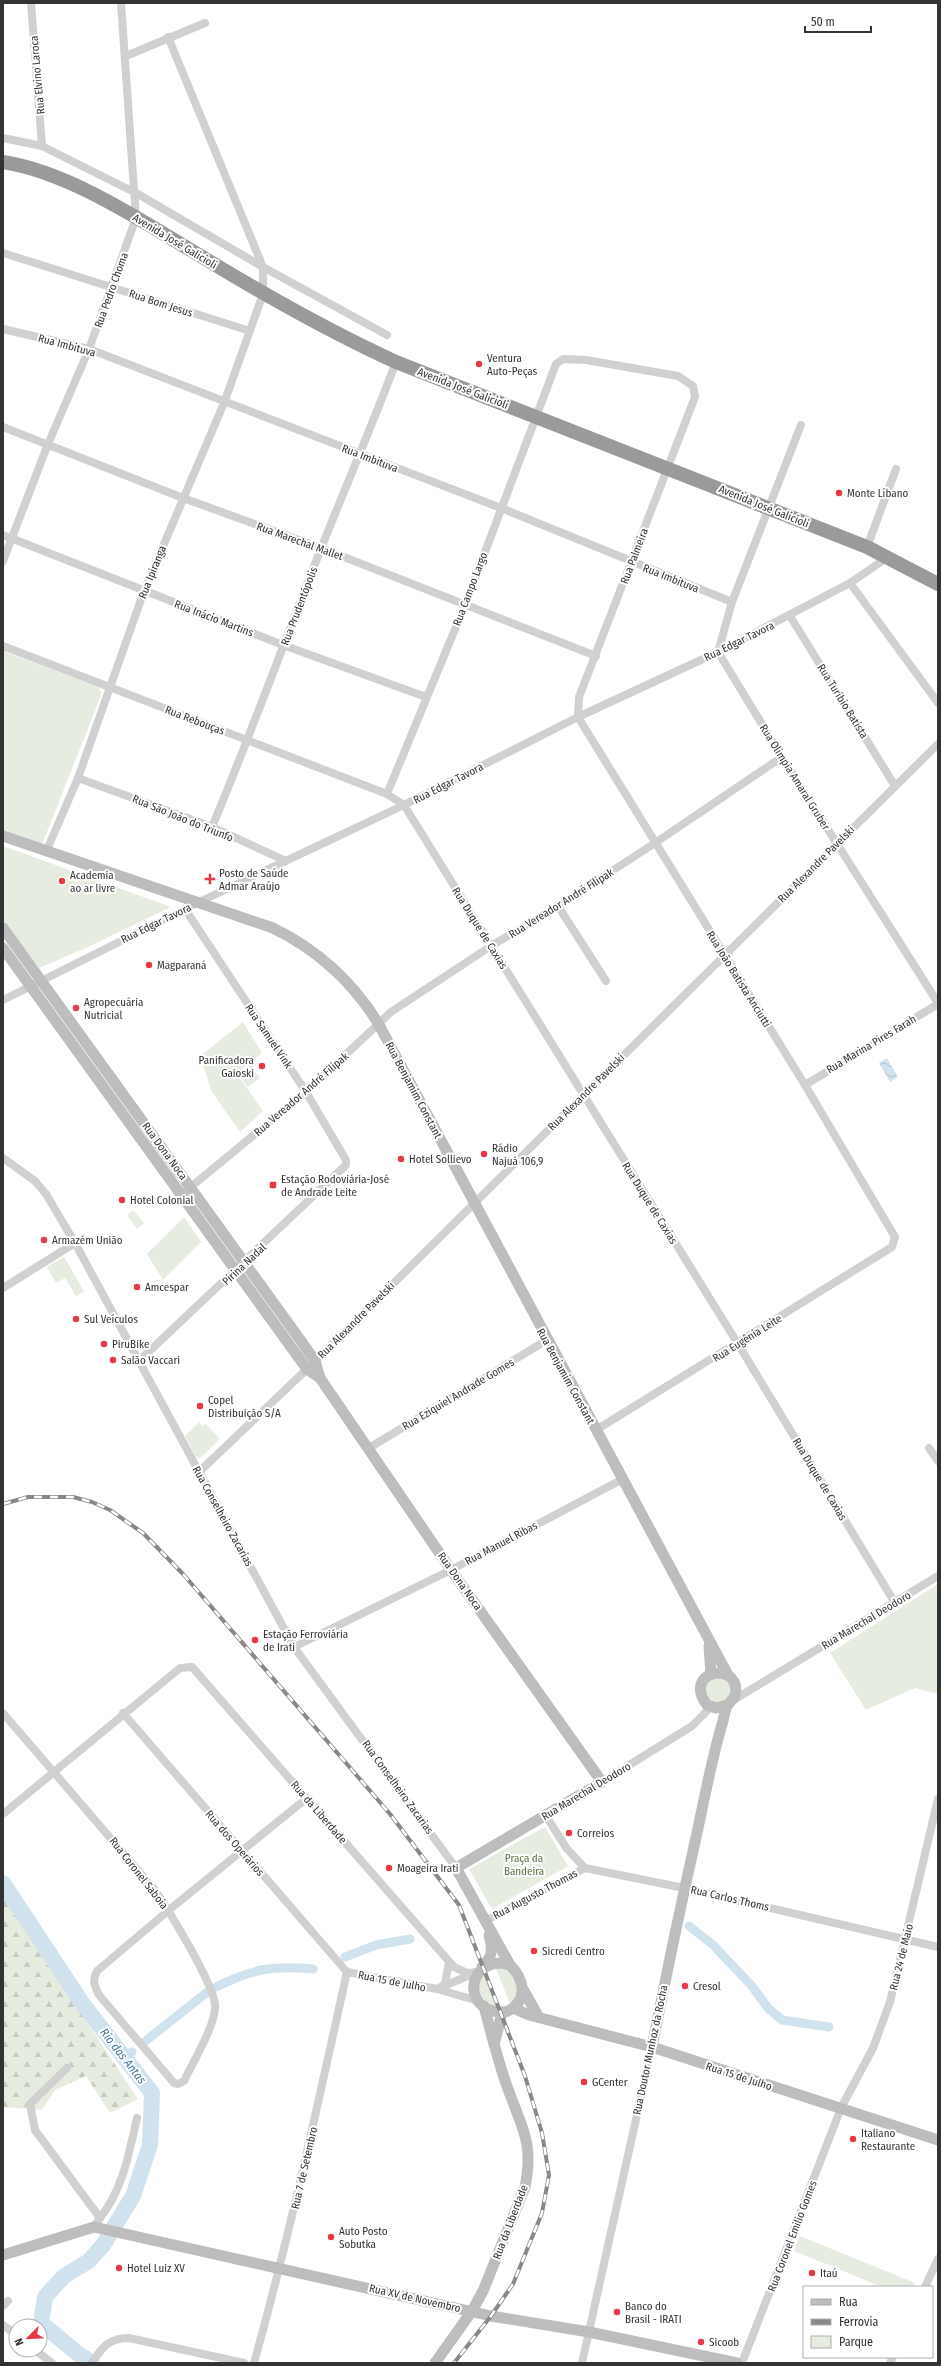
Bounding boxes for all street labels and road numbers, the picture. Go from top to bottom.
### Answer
street label: Rua Elvino Laroca [28,35,47,115]
street label: Avenida José Galicioli [130,211,220,272]
street label: Rua Pedro Choma [92,251,131,330]
street label: Rua Bom Jesus [127,287,195,320]
street label: Rua Imbituva [37,332,97,359]
street label: Avenida José Galicioli [416,365,510,412]
street label: Rua Imbituva [340,442,400,475]
street label: Avenida José Galicioli [717,482,811,531]
street label: Rua Marechal Mallet [255,520,345,563]
street label: Rua Palmeira [618,526,651,586]
street label: Rua Ipiranga [136,544,169,601]
street label: Rua Campo Largo [450,550,491,628]
street label: Rua Imbituva [641,561,701,596]
street label: Rua Prudentópolis [278,565,321,647]
street label: Rua Inácio Martins [172,597,255,640]
street label: Rua Edgar Tavora [702,619,777,664]
street label: Rua Turíbio Batista [814,662,871,741]
street label: Rua Rebouças [163,703,227,738]
street label: Rua Olimpia Amaral Gruber [757,722,833,833]
street label: Rua Edgar Tavora [411,760,485,807]
street label: Rua São João do Triunfo [130,792,235,845]
street label: Rua Alexandre Pavelski [775,823,858,905]
street label: Rua Vereador André Filipak [506,865,617,941]
street label: Rua Duque de Caxias [449,885,510,972]
street label: Rua Edgar Tavora [119,901,194,946]
street label: Rua João Batista Anciutti [704,929,774,1030]
street label: Rua Samuel Vink [242,1002,295,1072]
street label: Rua Marina Pires Farah [824,1013,918,1076]
street label: Rua Benjamim Constant [383,1040,445,1141]
street label: Rua Vereador André Filipak [251,1049,352,1139]
street label: Rua Alexandre Pavelski [545,1051,628,1133]
street label: Rua Dona Noca [139,1120,190,1183]
street label: Rua Duque de Caxias [619,1160,680,1247]
street label: Pirina Nadal [220,1241,269,1288]
street label: Rua Alexandre Pavelski [315,1279,398,1361]
street label: Rua Eugênia Leite [710,1312,784,1365]
street label: Rua Benjamim Constant [534,1326,597,1427]
street label: Rua Eziquiel Andrade Gomes [400,1356,517,1433]
street label: Rua Duque de Caxias [790,1436,849,1523]
street label: Rua Conselheiro Zacarias [190,1464,256,1569]
street label: Rua Manuel Ribas [463,1519,540,1568]
street label: Rua Dona Noca [435,1550,484,1613]
street label: Rua Marechal Deodoro [819,1589,913,1652]
street label: Rua Conselheiro Zacarias [359,1738,436,1837]
street label: Rua Marechal Deodoro [539,1760,633,1823]
street label: Rua da Liberdade [288,1778,349,1846]
street label: Rua dos Operários [203,1808,267,1879]
street label: Rua Coronel Saboia [107,1835,171,1912]
street label: Rua Augusto Thomas [491,1867,580,1922]
street label: Rua Carlos Thoms [689,1883,771,1914]
street label: Rua 24 de Maio [887,1922,916,1992]
street label: Rua 15 de Julho [357,1969,427,1994]
street label: Rua Doutor Munhoz da Rocha [630,1984,671,2116]
street label: Rua 15 de Julho [704,2060,774,2093]
street label: Rua 7 de Setembro [289,2125,320,2211]
street label: Rua Coronel Emilio Gomes [765,2179,820,2294]
street label: Rua da Liberdade [490,2183,531,2261]
street label: Rua XV de Novembro [368,2282,462,2315]

